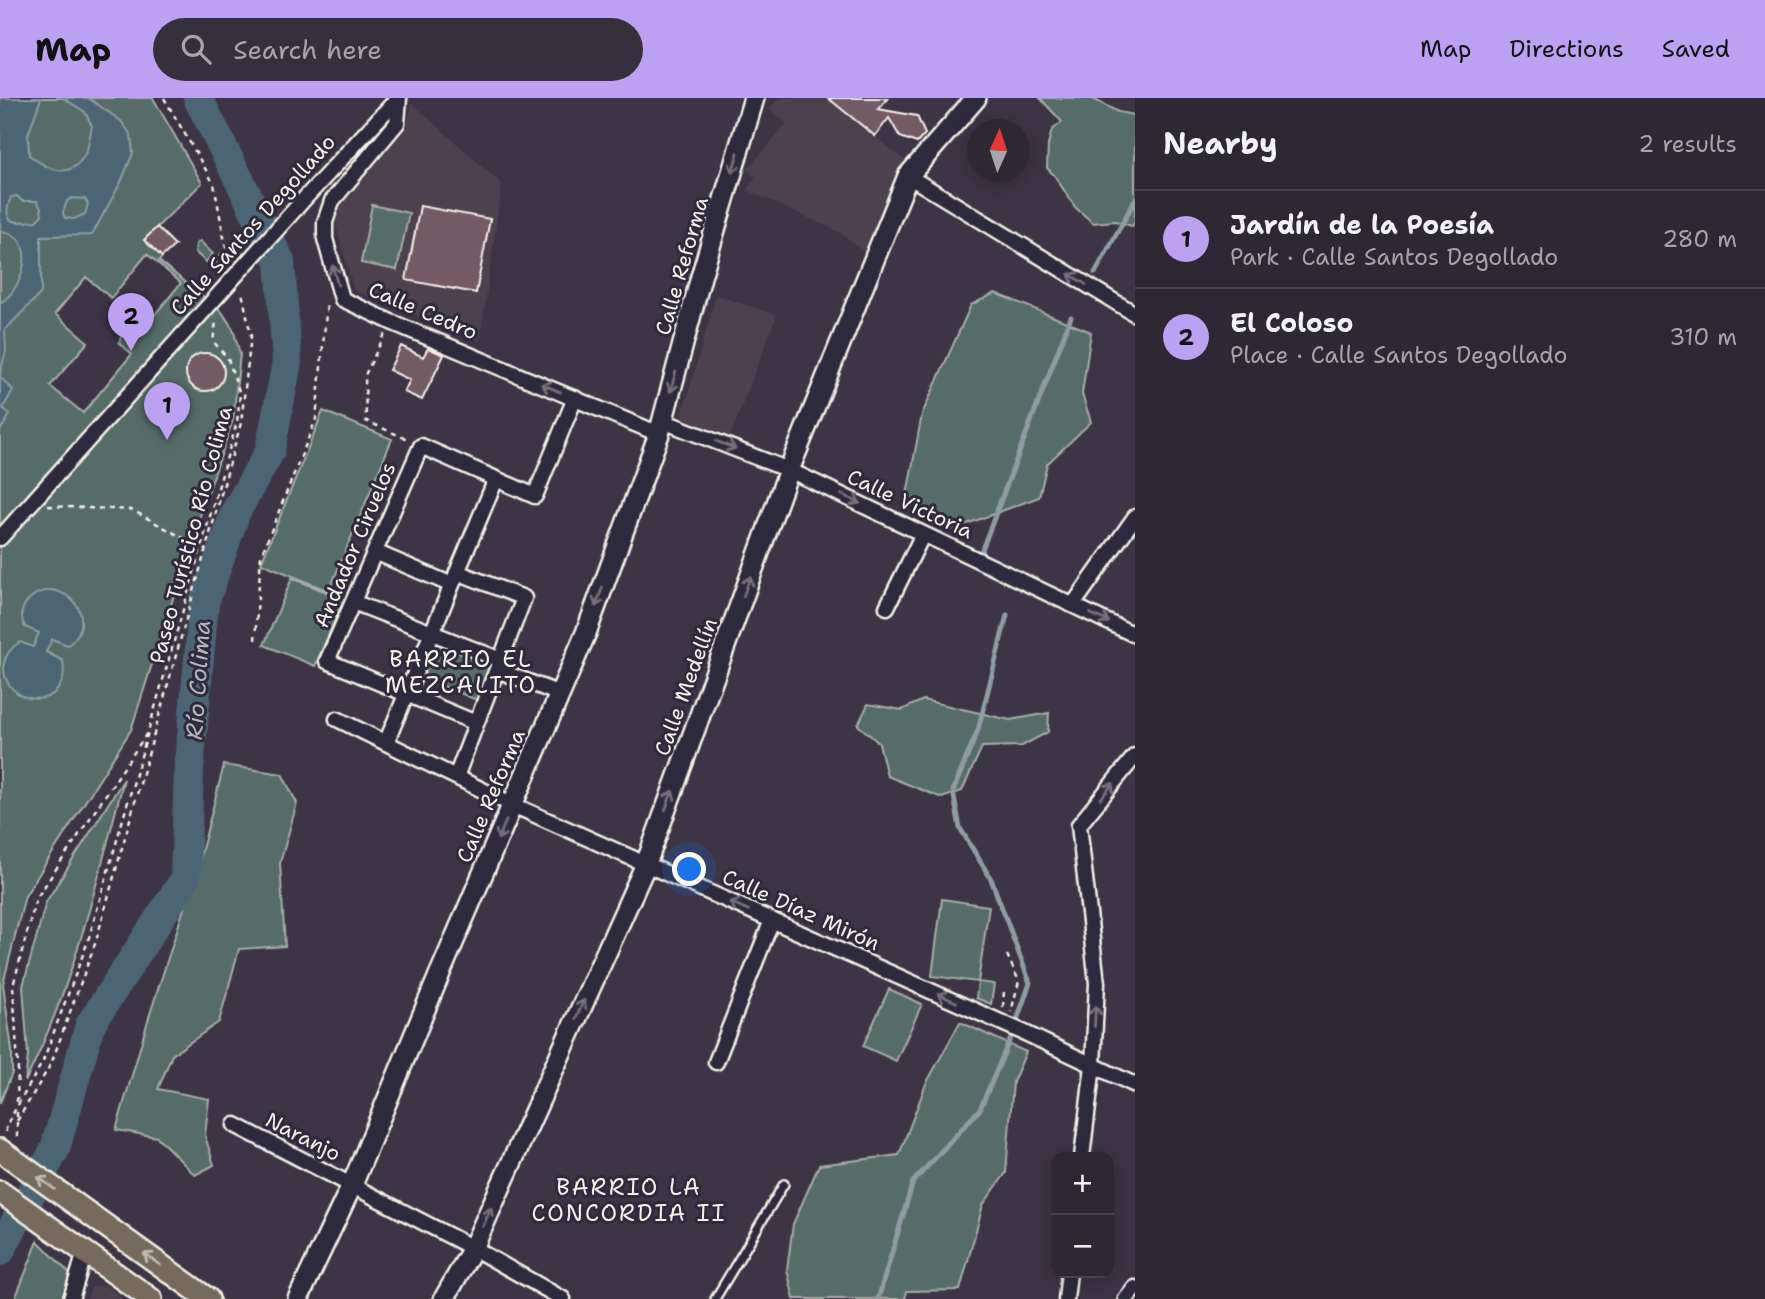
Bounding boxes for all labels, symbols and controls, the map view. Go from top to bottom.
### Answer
search box [153,18,643,81]
text: Map [35,27,111,72]
icon: search [177,30,215,68]
text: Search here [233,32,382,67]
text: Map [1420,33,1471,65]
text: Directions [1509,33,1624,65]
text: Saved [1662,33,1730,65]
north arrow [967,119,1030,182]
text: Nearby [1163,123,1278,164]
street label: Calle Santos Degollado [164,129,342,321]
text: 2 results [1638,129,1737,159]
one-way arrow [728,152,741,174]
street label: Calle Reforma [649,194,715,338]
text: Jardín de la Poesía [1230,207,1494,242]
text: 1 [1181,224,1191,254]
text: 280 m [1662,224,1737,254]
text: Park · Calle Santos Degollado [1230,242,1558,272]
one-way arrow [328,265,341,287]
one-way arrow [1067,271,1087,285]
street label: Calle Cedro [364,275,482,347]
pin: 2 [108,293,154,351]
text: El Coloso [1230,305,1353,340]
text: 2 [1178,322,1194,352]
text: 310 m [1669,322,1737,352]
text: Place · Calle Santos Degollado [1230,340,1568,370]
one-way arrow [666,371,679,393]
one-way arrow [541,381,562,394]
pin: 1 [144,382,190,440]
street label: Paseo Turístico Río Colima [143,403,239,667]
one-way arrow [715,440,736,453]
street label: Andador Ciruelos [308,458,402,632]
street label: Calle Victoria [843,463,977,545]
one-way arrow [840,493,861,507]
one-way arrow [742,576,754,598]
one-way arrow [592,586,604,608]
one-way arrow [1089,612,1110,626]
street label: Calle Medellín [648,614,724,760]
water label: Río Colima [179,619,217,741]
district label: BARRIO EL MEZCALITO [385,644,537,700]
street label: Calle Reforma [450,725,532,867]
one-way arrow [1099,782,1115,800]
one-way arrow [664,789,676,811]
one-way arrow [495,819,508,840]
your location [672,852,706,886]
street label: Calle Díaz Mirón [718,863,884,957]
one-way arrow [729,899,750,912]
one-way arrow [936,991,958,1004]
one-way arrow [574,999,587,1020]
one-way arrow [1089,1005,1102,1028]
street label: Naranjo [261,1106,345,1168]
map controls [1051,1152,1114,1278]
button: + [1051,1152,1114,1215]
district label: BARRIO LA CONCORDIA II [532,1172,726,1228]
one-way arrow [37,1176,56,1190]
one-way arrow [481,1206,494,1228]
button: − [1051,1215,1114,1278]
one-way arrow [143,1252,162,1266]

